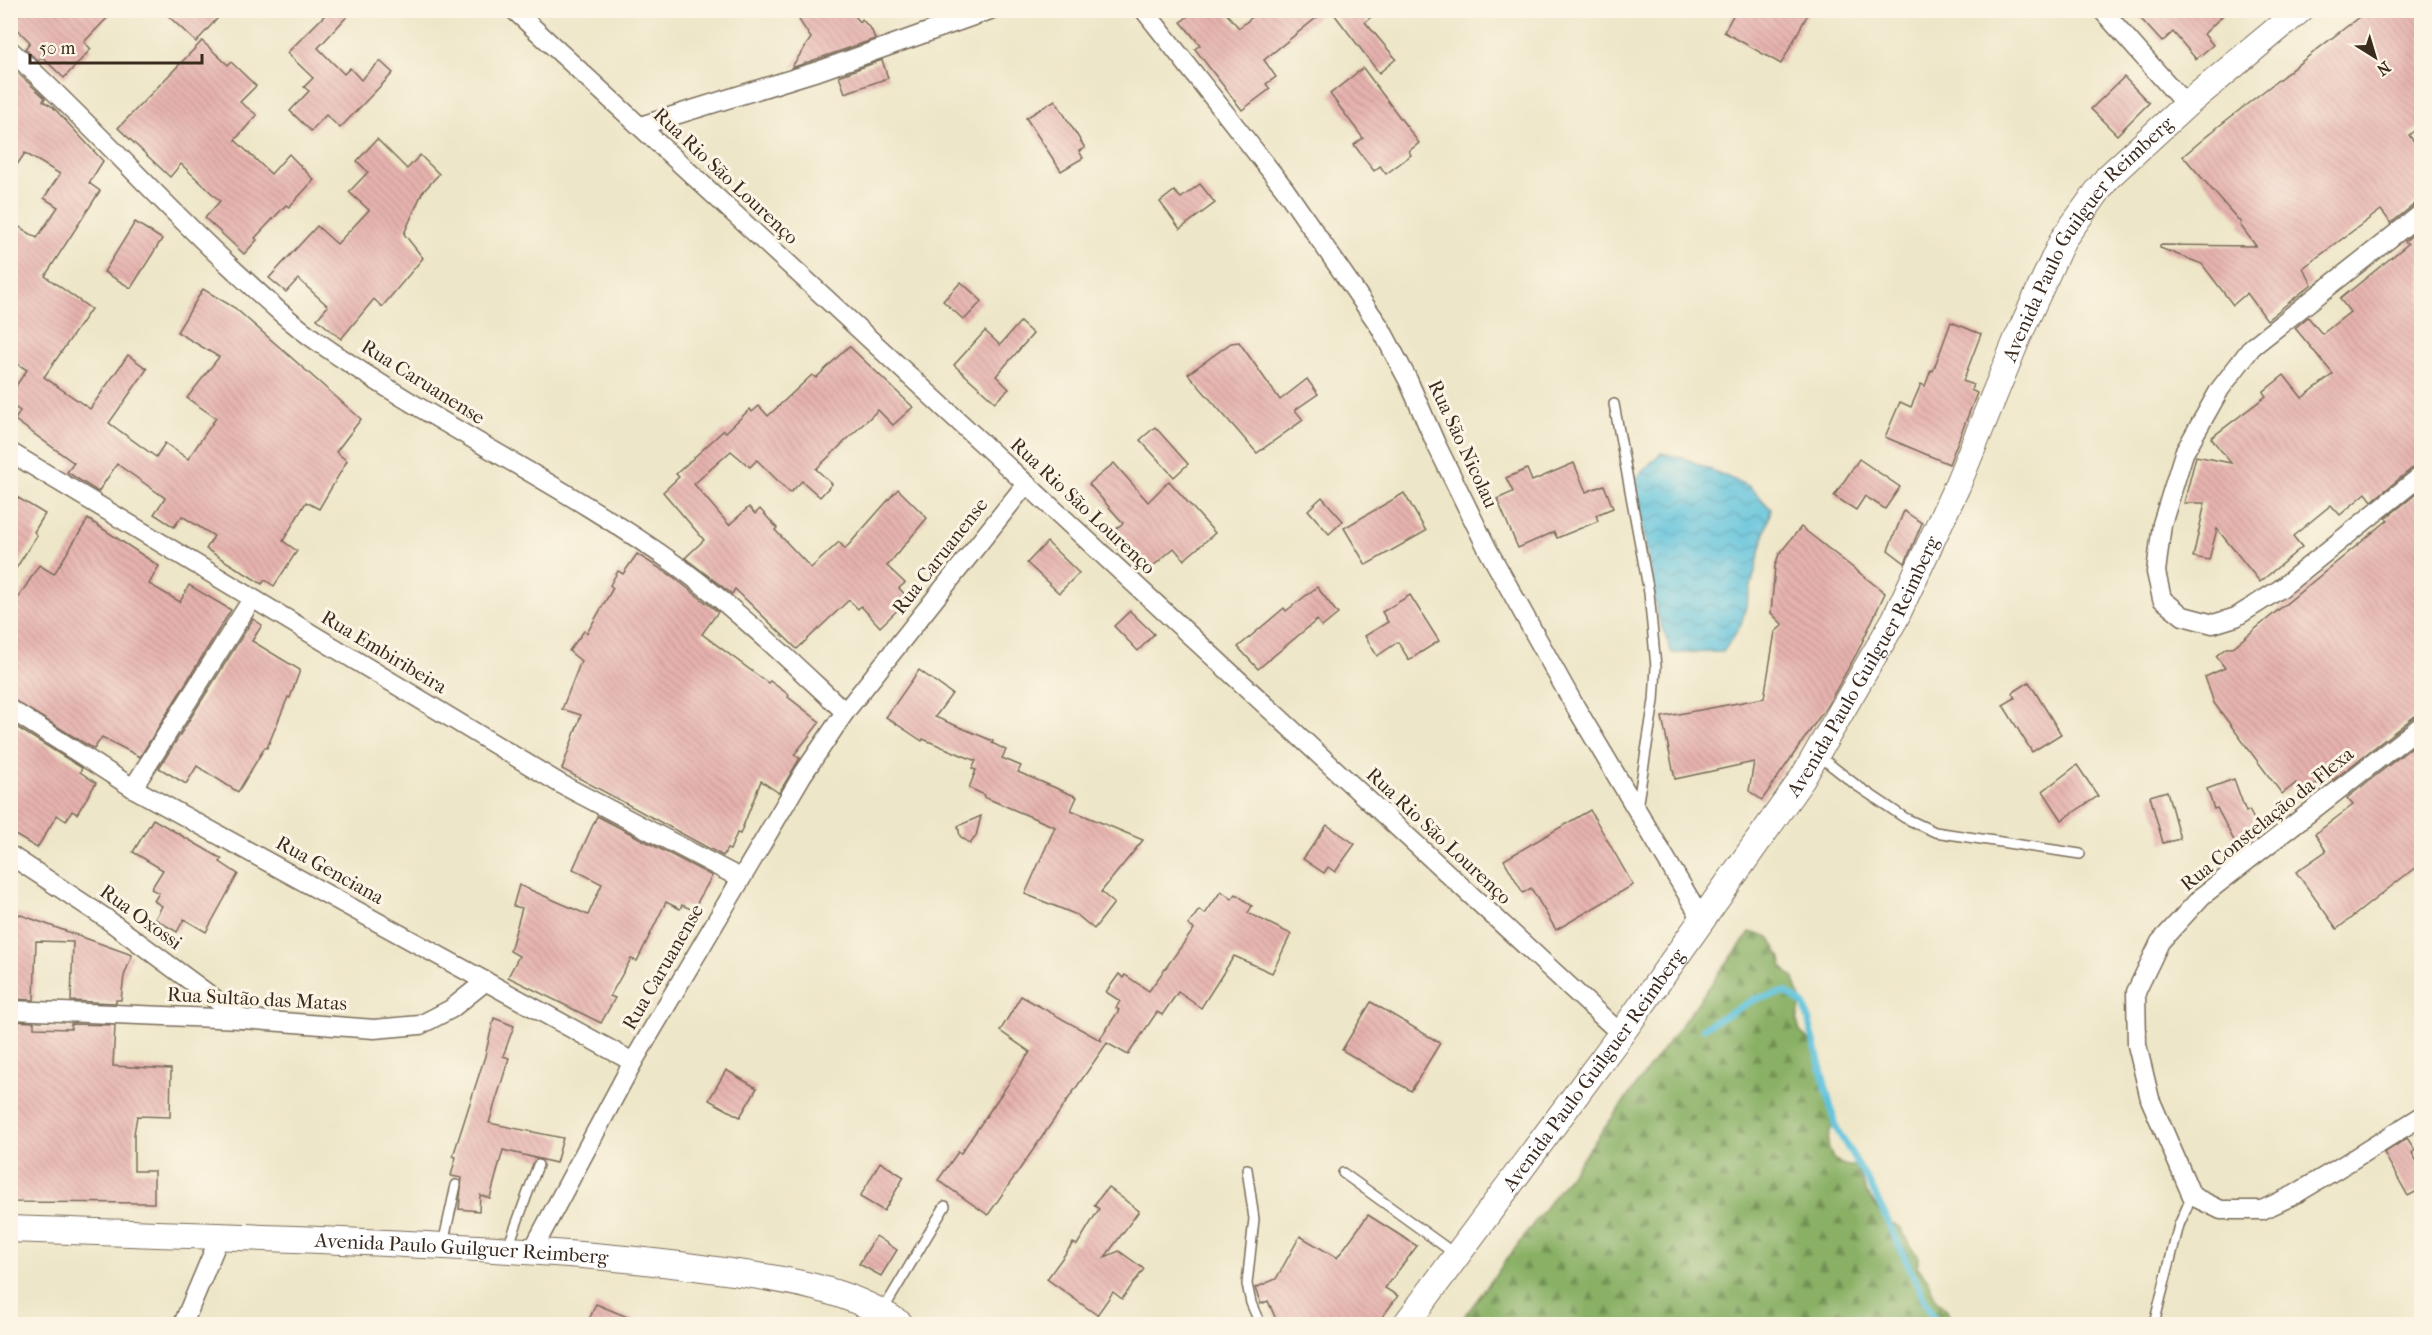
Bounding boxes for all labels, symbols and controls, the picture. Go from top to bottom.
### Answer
scale bar [30,27,202,65]
north arrow [2345,27,2405,87]
text: 50 m [39,38,76,59]
text: N [2372,57,2394,80]
street label: Rua Rio São Lourenço [649,103,803,249]
street label: Avenida Paulo Guilguer Reimberg [1997,111,2178,366]
street label: Rua Caruanense [357,335,489,429]
street label: Rua São Nicolau [1423,376,1503,512]
street label: Rua Rio São Lourenço [1006,433,1160,579]
street label: Rua Caruanense [887,493,993,619]
street label: Avenida Paulo Guilguer Reimberg [1781,532,1944,802]
street label: Rua Embiribeira [317,605,452,699]
street label: Rua Constelação da Flexa [2176,742,2359,896]
street label: Rua Rio São Lourenço [1362,763,1516,909]
street label: Rua Genciana [272,831,388,909]
street label: Rua Oxossi [96,880,187,954]
street label: Rua Caruanense [618,900,708,1034]
street label: Avenida Paulo Guilguer Reimberg [1497,944,1690,1196]
street label: Rua Sultão das Matas [167,983,347,1015]
street label: Avenida Paulo Guilguer Reimberg [313,1228,610,1269]

